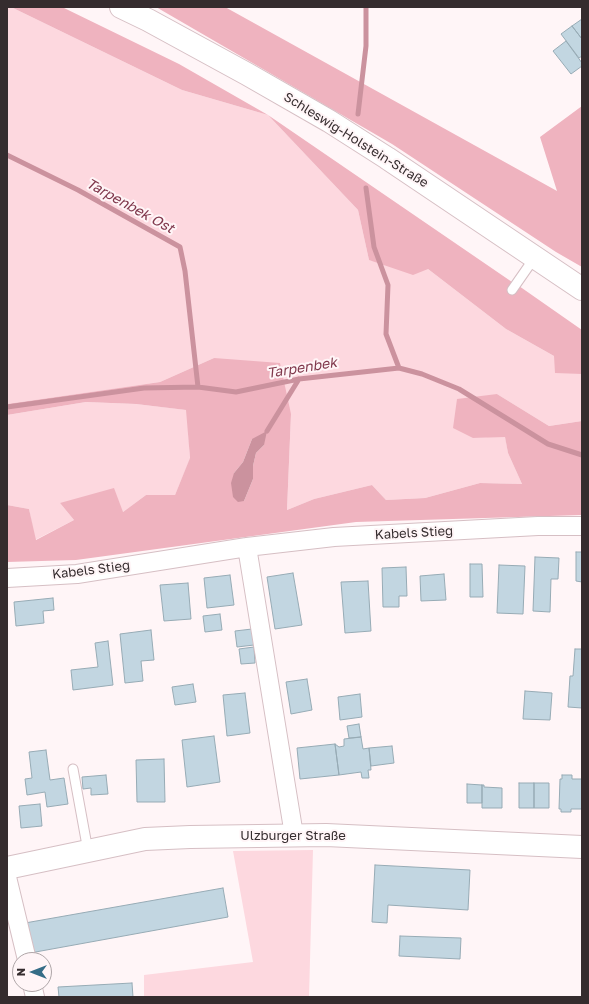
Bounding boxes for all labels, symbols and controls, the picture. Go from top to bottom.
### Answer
street label: Schleswig-Holstein-Straße [281,89,431,191]
water label: Tarpenbek Ost [83,175,177,237]
water label: Tarpenbek [266,354,338,382]
street label: Kabels Stieg [374,523,454,543]
street label: Kabels Stieg [51,557,131,583]
street label: Ulzburger Straße [240,828,346,844]
north arrow [12,952,52,992]
text: N [14,968,27,976]

